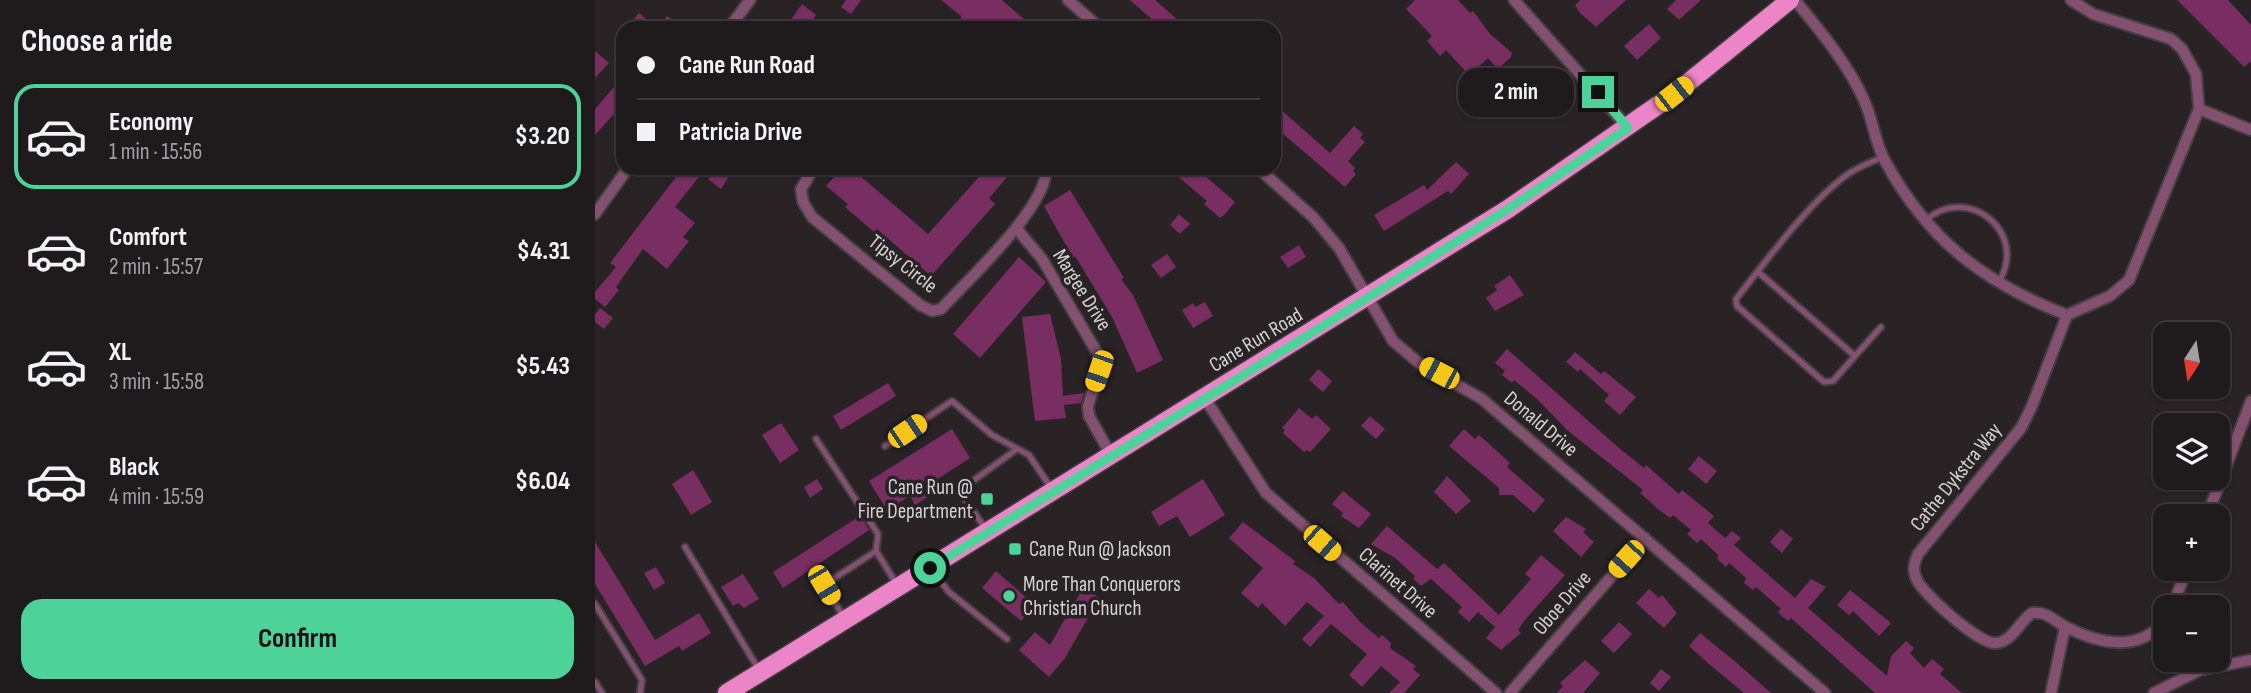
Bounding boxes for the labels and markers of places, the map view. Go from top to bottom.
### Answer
place label: Cane Run @ Fire Department [858,475,973,524]
marker: Cane Run @ Fire Department [979,491,995,507]
place label: Cane Run @ Jackson [1029,537,1171,562]
marker: Cane Run @ Jackson [1007,541,1023,557]
place label: More Than Conquerors Christian Church [1023,572,1181,621]
marker: More Than Conquerors Christian Church [1001,588,1017,604]

